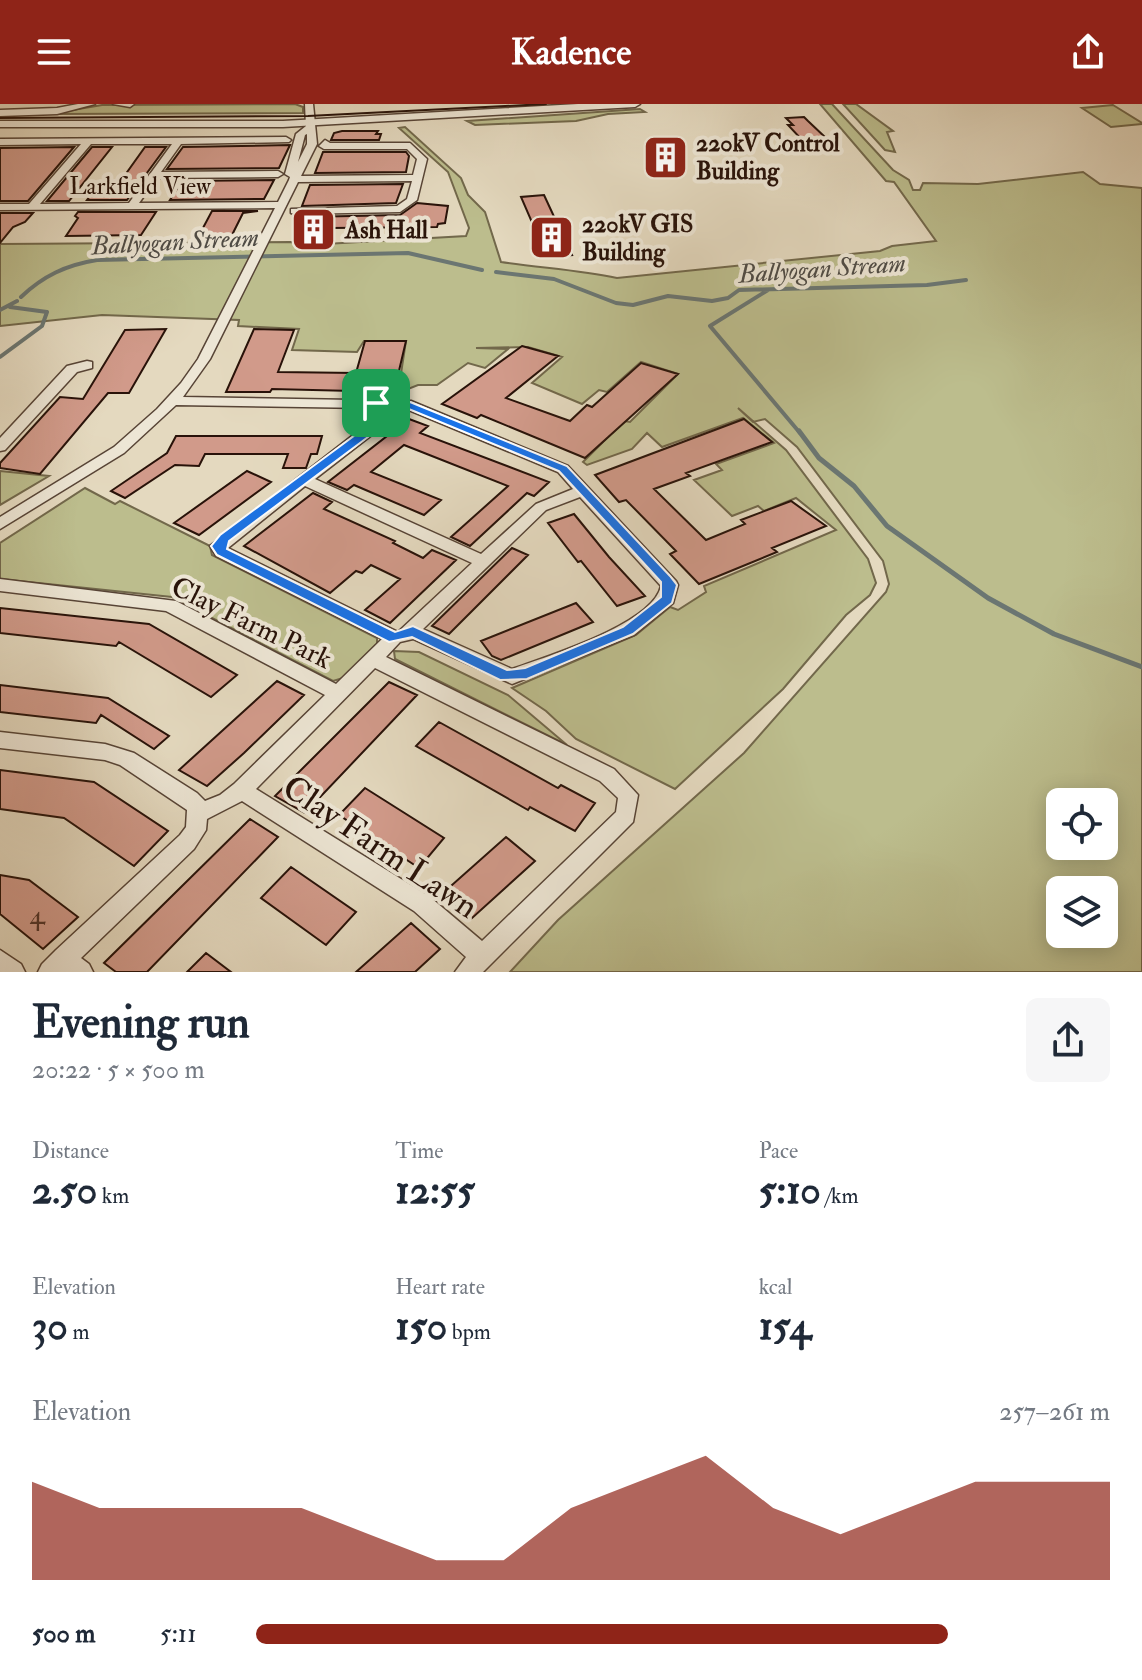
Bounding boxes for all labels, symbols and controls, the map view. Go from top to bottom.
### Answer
icon: menu [32,30,76,74]
text: Kadence [511,30,631,75]
icon: share [1066,30,1110,74]
place label: 220kV Control Building [696,128,841,187]
building icon: 220kV Control Building [641,133,689,181]
street label: Larkfield View [69,171,212,202]
building icon: Ash Hall [290,206,338,254]
place label: 220kV GIS Building [582,209,693,268]
building icon: 220kV GIS Building [527,214,575,262]
place label: Ash Hall [344,215,429,246]
water label: Ballyogan Stream [88,222,260,262]
water label: Ballyogan Stream [735,247,907,291]
pin [342,369,410,437]
icon: arrive [354,381,398,425]
street label: Clay Farm Park [165,569,338,678]
street label: Clay Farm Lawn [274,766,486,928]
map controls [1046,788,1118,948]
button: locate [1046,788,1118,860]
button: layers [1046,876,1118,948]
house number: 4 [29,898,46,933]
text: Evening run [32,996,250,1051]
button: share [1026,998,1110,1082]
text: 20:22 · 5 × 500 m [32,1054,205,1086]
text: Distance [32,1137,109,1165]
text: Time [395,1137,443,1165]
text: Pace [759,1137,798,1165]
text: 2.50 [32,1165,97,1216]
text: 12:55 [395,1165,475,1216]
text: 5:10 [759,1165,821,1216]
text: km [97,1182,129,1210]
text: /km [821,1182,859,1210]
text: Elevation [32,1273,116,1301]
text: Heart rate [395,1273,485,1301]
text: kcal [759,1273,792,1301]
text: 30 [32,1301,68,1352]
text: 150 [395,1301,447,1352]
text: 154 [759,1301,811,1352]
text: m [68,1318,90,1346]
text: bpm [447,1318,491,1346]
text: Elevation [32,1396,131,1428]
text: 257–261 m [999,1396,1110,1428]
text: 500 m [32,1618,96,1650]
text: 5:11 [160,1618,196,1650]

